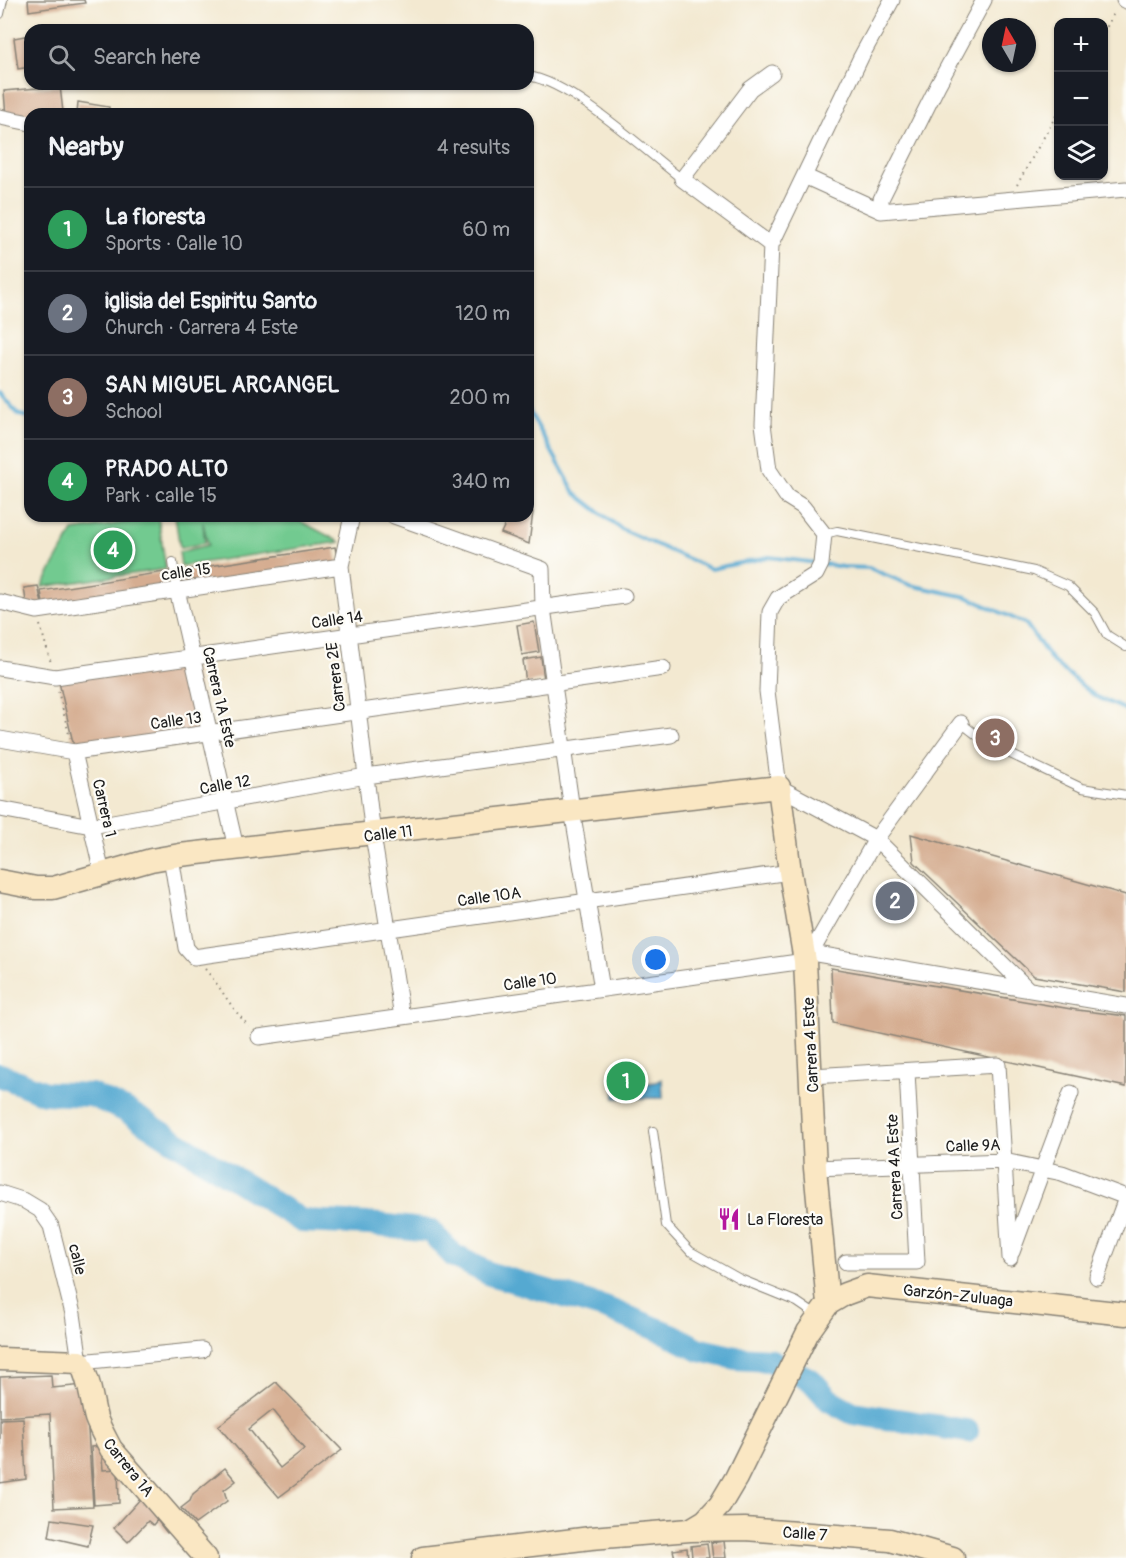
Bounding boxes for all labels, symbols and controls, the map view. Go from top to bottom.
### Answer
north arrow [982,18,1036,72]
map controls [1054,18,1108,180]
button: + [1054,18,1108,72]
search box [24,24,534,90]
icon: search [45,41,78,74]
text: Search here [93,43,200,71]
button: − [1054,72,1108,126]
button: layers [1054,126,1108,180]
text: Nearby [48,131,124,163]
text: 4 results [437,135,510,160]
text: La floresta [105,203,206,231]
text: 1 [64,217,71,242]
text: 60 m [463,217,510,242]
text: Sports · Calle 10 [105,231,243,256]
text: iglisia del Espiritu Santo [105,287,317,315]
text: 2 [62,301,73,326]
text: 120 m [455,301,510,326]
text: Church · Carrera 4 Este [105,315,298,340]
text: SAN MIGUEL ARCANGEL [105,371,340,399]
text: 3 [62,385,73,410]
text: 200 m [449,385,510,410]
text: School [105,399,162,424]
text: PRADO ALTO [105,455,228,483]
text: 4 [62,469,73,494]
text: 340 m [451,469,510,494]
text: Park · calle 15 [105,483,217,508]
pin: 4 [94,528,132,572]
street label: calle 15 [160,559,212,585]
street label: Calle 14 [310,606,364,633]
street label: Carrera 2E [322,641,350,713]
street label: Carrera 1A Este [198,645,240,750]
street label: Calle 13 [149,707,203,734]
pin: 3 [976,716,1014,760]
street label: Calle 12 [198,771,252,799]
street label: Carrera 1 [88,777,120,839]
street label: Calle 11 [363,821,414,847]
pin: 2 [876,878,914,924]
street label: Calle 10A [456,883,522,911]
your location [641,945,670,974]
street label: Calle 10 [502,968,558,996]
street label: Carrera 4 Este [799,997,823,1093]
pin: 1 [606,1058,646,1104]
street label: Carrera 4A Este [882,1113,908,1220]
street label: Calle 9A [945,1135,1001,1157]
restaurant icon: La Floresta [716,1206,742,1232]
place label: La Floresta [747,1210,823,1230]
street label: calle [64,1242,91,1277]
street label: Garzón-Zuluaga [902,1280,1014,1312]
street label: Carrera 1A [99,1434,158,1501]
street label: Calle 7 [782,1522,828,1546]

